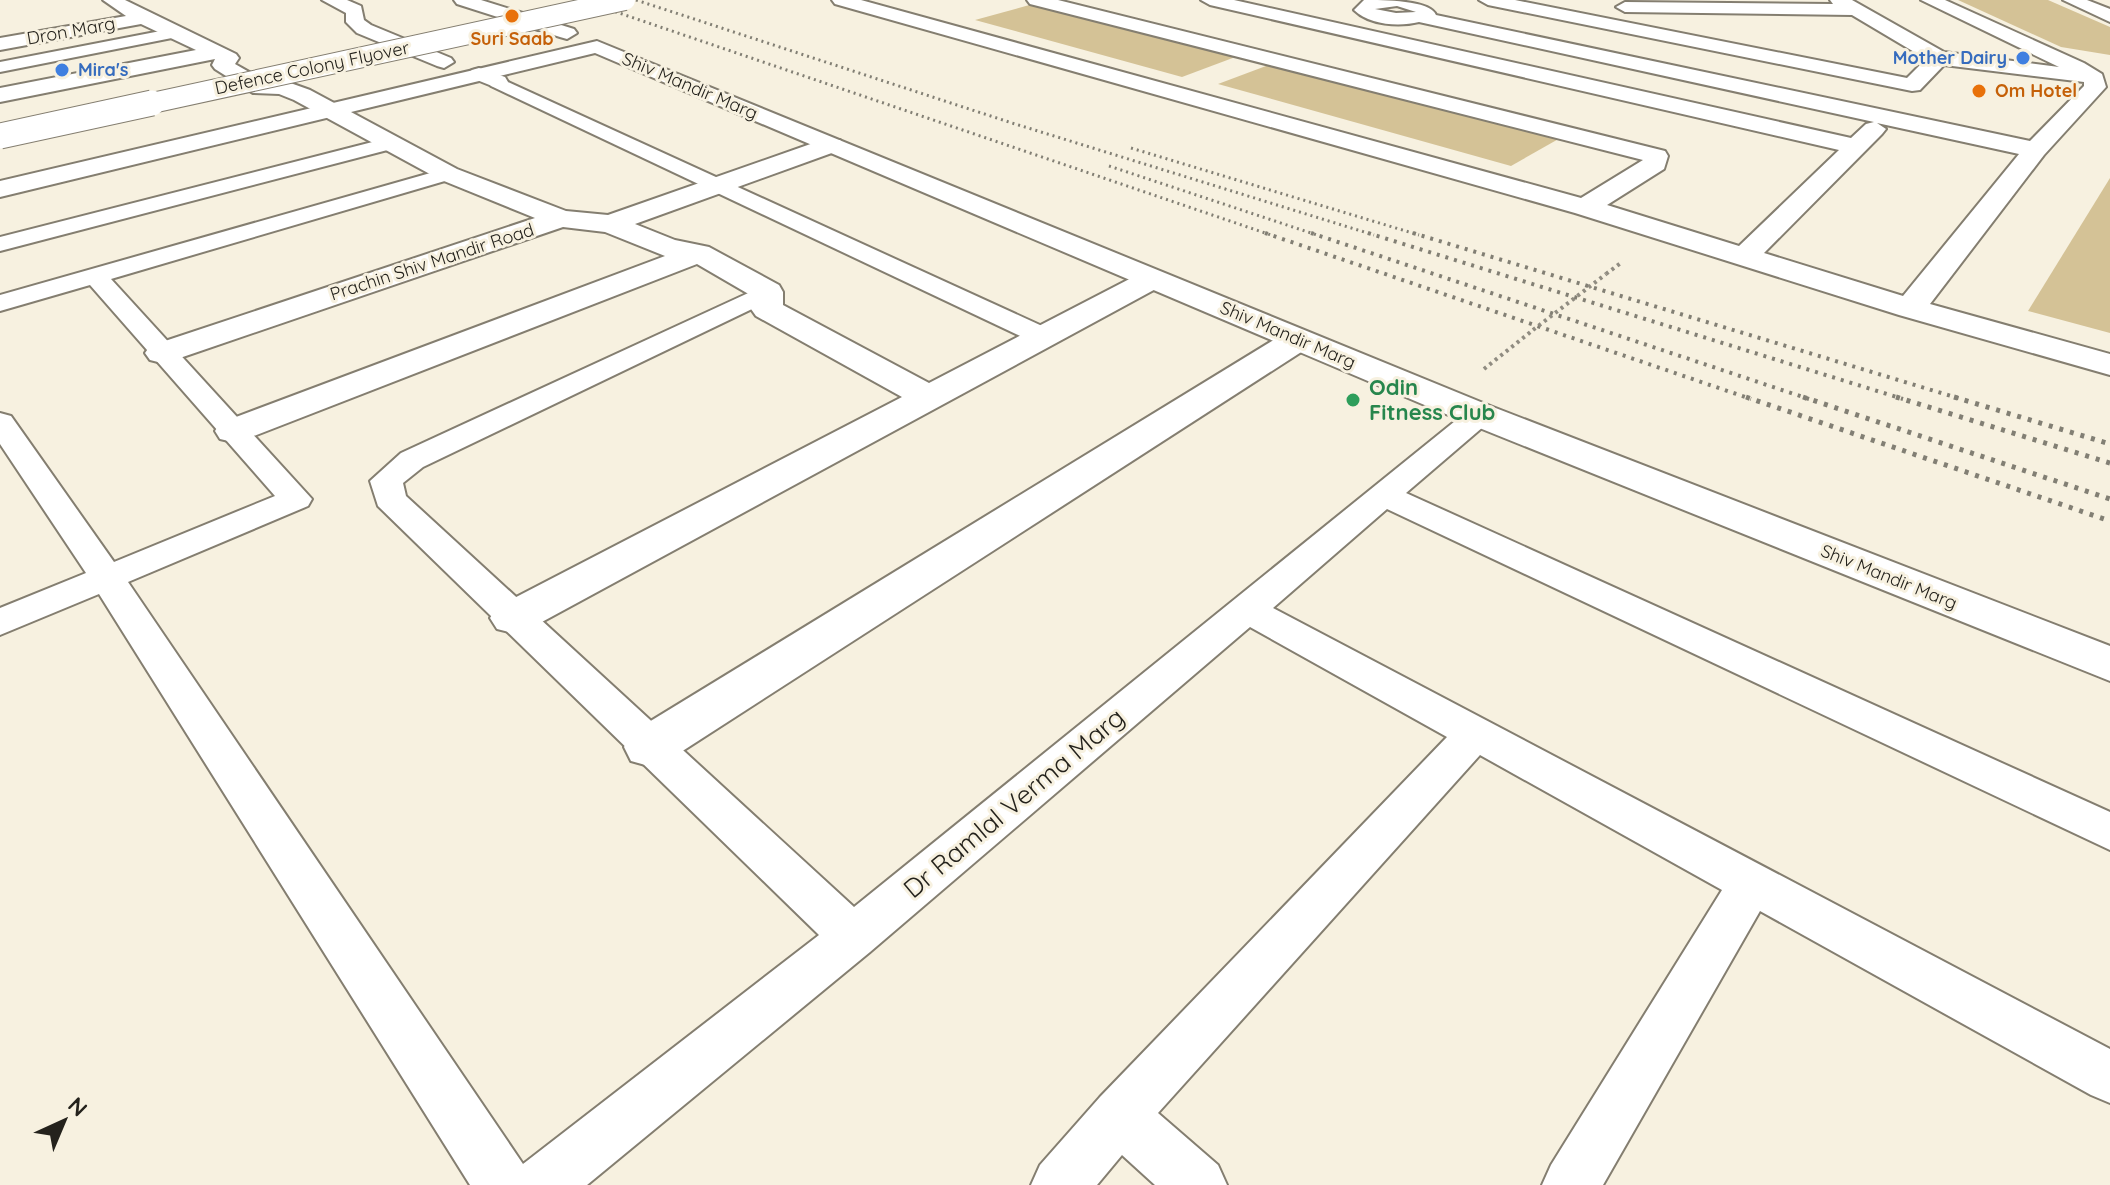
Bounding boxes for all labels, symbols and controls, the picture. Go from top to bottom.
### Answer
marker: Suri Saab [503,7,521,25]
street label: Dron Marg [25,11,117,50]
place label: Suri Saab [470,27,554,50]
street label: Defence Colony Flyover [212,36,411,99]
place label: Mother Dairy [1893,46,2007,69]
street label: Shiv Mandir Marg [619,47,761,124]
marker: Mother Dairy [2014,49,2032,67]
place label: Mira's [78,58,129,81]
marker: Mira's [53,61,71,79]
place label: Om Hotel [1995,79,2077,102]
marker: Om Hotel [1970,82,1988,100]
street label: Prachin Shiv Mandir Road [327,218,537,305]
street label: Shiv Mandir Marg [1217,296,1359,373]
place label: Odin Fitness Club [1369,373,1495,426]
marker: Odin Fitness Club [1344,391,1362,409]
street label: Shiv Mandir Marg [1818,539,1961,614]
street label: Dr Ramlal Verma Marg [896,700,1131,905]
north arrow [24,1081,104,1161]
text: N [62,1091,93,1122]

